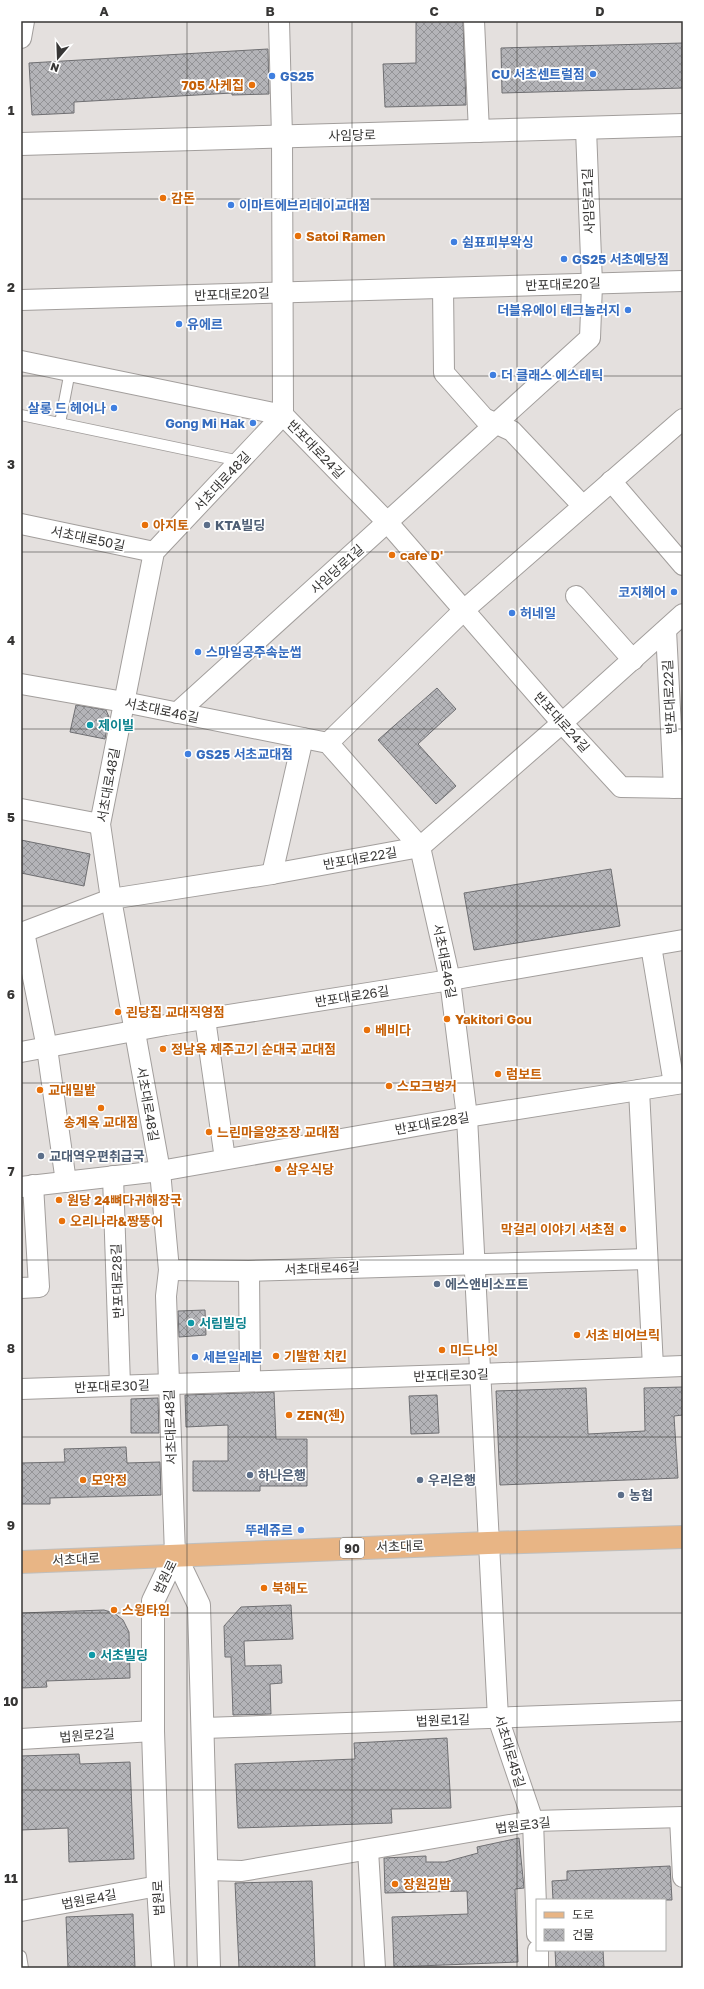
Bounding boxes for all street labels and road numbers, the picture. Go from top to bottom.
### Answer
street label: 사임당로 [328,127,376,143]
street label: 사임당로1길 [579,168,597,234]
street label: 반포대로20길 [525,275,601,293]
street label: 반포대로20길 [194,285,270,303]
street label: 반포대로24길 [284,416,348,482]
street label: 서초대로48길 [190,448,254,514]
street label: 서초대로50길 [49,522,127,554]
street label: 사임당로1길 [307,541,367,597]
street label: 반포대로22길 [659,659,679,735]
street label: 반포대로24길 [531,689,593,755]
street label: 서초대로46길 [123,694,201,726]
street label: 서초대로48길 [94,746,122,824]
street label: 반포대로22길 [322,844,398,872]
street label: 서초대로46길 [430,922,460,1000]
street label: 반포대로26길 [314,982,390,1010]
street label: 서초대로48길 [134,1065,162,1143]
street label: 반포대로28길 [394,1109,470,1137]
street label: 반포대로28길 [108,1243,126,1319]
street label: 서초대로46길 [284,1259,360,1277]
street label: 반포대로30길 [413,1366,489,1384]
street label: 반포대로30길 [74,1377,150,1395]
street label: 서초대로48길 [161,1389,179,1465]
street label: 서초대로 [376,1537,424,1555]
road number: 90 [340,1538,364,1558]
street label: 서초대로 [52,1550,100,1568]
street label: 법원로 [150,1557,180,1597]
street label: 법원로1길 [416,1711,470,1729]
street label: 서초대로45길 [491,1713,529,1789]
street label: 법원로2길 [59,1725,115,1745]
street label: 법원로3길 [495,1814,551,1836]
street label: 법원로 [149,1880,167,1916]
street label: 법원로4길 [60,1886,118,1912]

